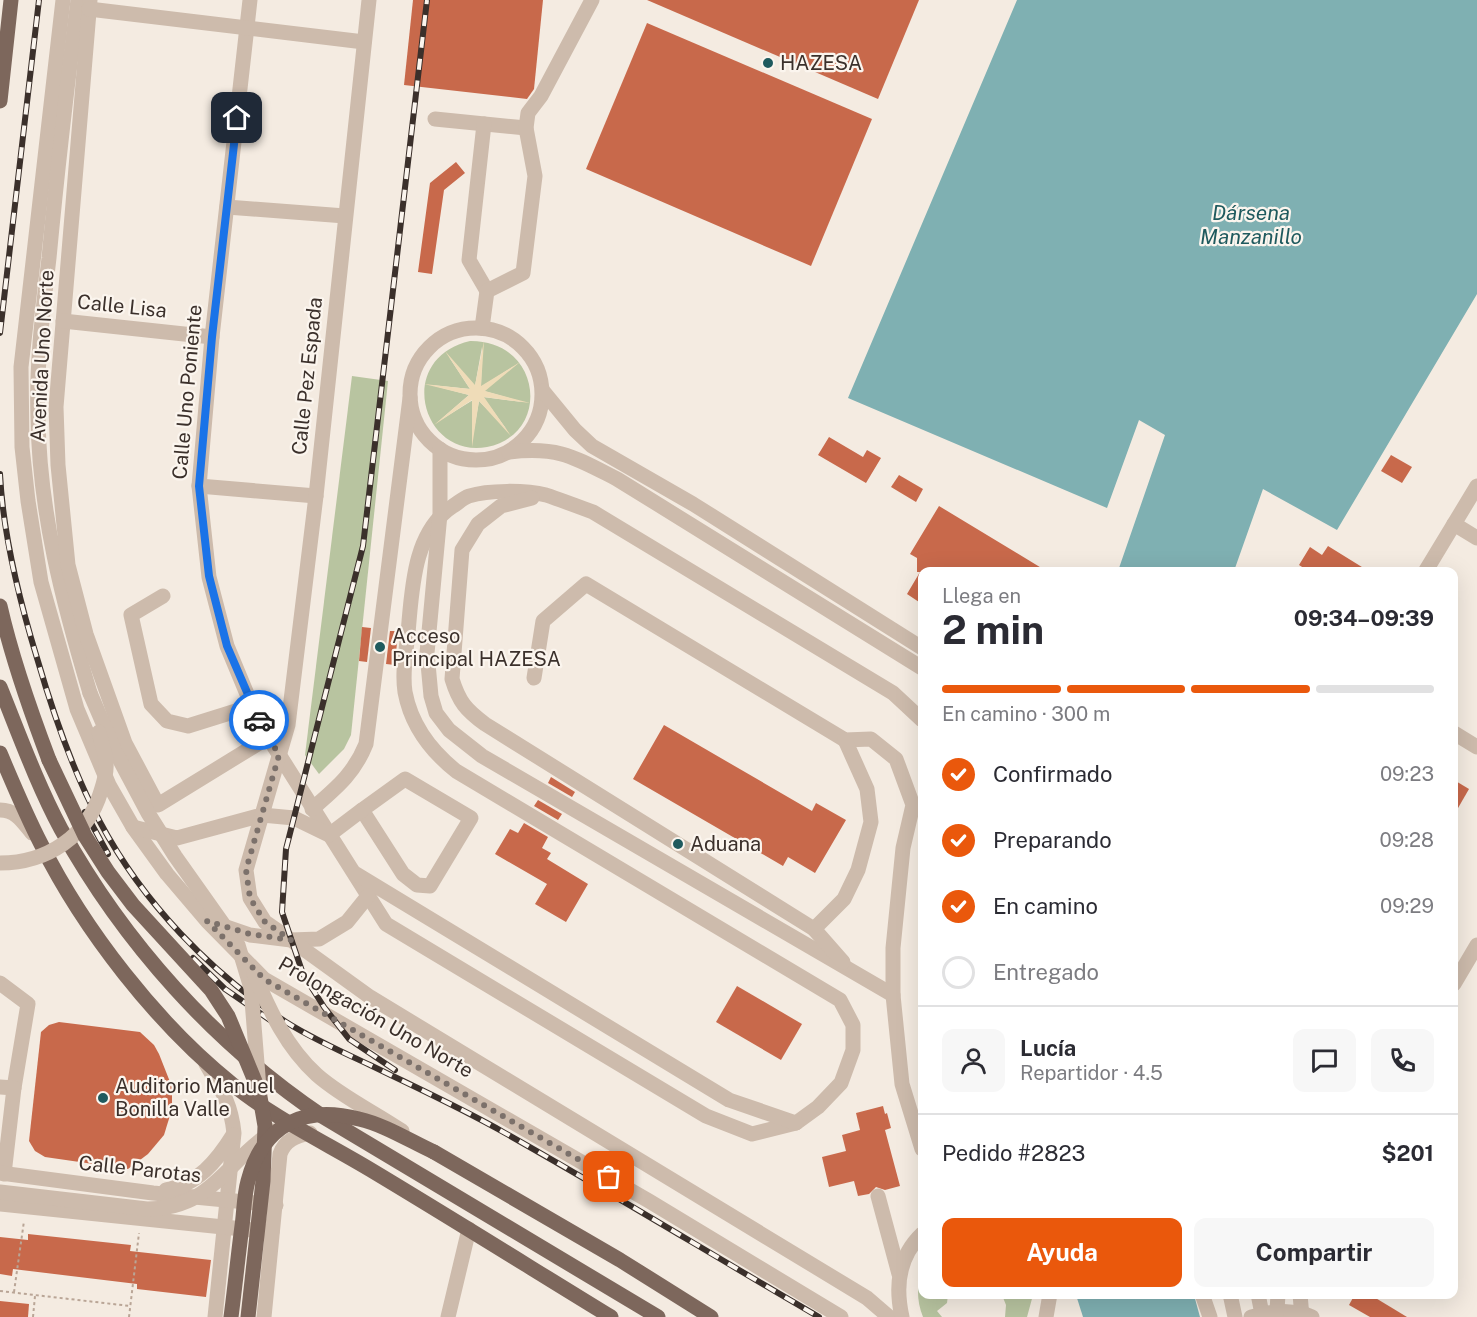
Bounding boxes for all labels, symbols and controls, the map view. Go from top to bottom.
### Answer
place label: HAZESA [780,51,862,75]
marker: HAZESA [761,56,775,70]
pin [211,92,262,143]
icon: home [220,101,253,134]
water label: Dársena Manzanillo [1200,200,1302,249]
street label: Avenida Uno Norte [25,269,59,443]
street label: Calle Lisa [76,289,168,323]
street label: Calle Pez Espada [287,296,327,456]
street label: Calle Uno Poniente [167,304,207,480]
text: Llega en [942,584,1021,608]
text: 09:34–09:39 [1294,605,1434,631]
text: 2 min [942,607,1044,653]
place label: Acceso Principal HAZESA [392,624,561,671]
marker: Acceso Principal HAZESA [373,640,387,654]
courier [229,690,289,750]
text: En camino · 300 m [942,702,1110,726]
icon: car [243,704,276,737]
icon: check [942,758,975,791]
text: Confirmado [993,761,1112,787]
text: 09:23 [1380,762,1434,786]
icon: check [942,824,975,857]
text: Preparando [993,827,1112,853]
text: 09:28 [1380,828,1434,852]
place label: Aduana [690,832,761,856]
marker: Aduana [671,837,685,851]
icon: check [942,890,975,923]
text: En camino [993,893,1098,919]
text: 09:29 [1380,894,1434,918]
street label: Prolongación Uno Norte [274,951,478,1083]
text: Entregado [993,959,1099,985]
button: person [942,1029,1005,1092]
button: chat [1293,1029,1356,1092]
button: phone [1371,1029,1434,1092]
text: Lucía [1020,1035,1076,1061]
text: Repartidor · 4.5 [1020,1061,1163,1085]
place label: Auditorio Manuel Bonilla Valle [115,1074,275,1121]
marker: Auditorio Manuel Bonilla Valle [96,1091,110,1105]
text: Pedido #2823 [942,1140,1085,1166]
text: $201 [1381,1140,1434,1166]
street label: Calle Parotas [78,1151,202,1187]
pin [583,1151,634,1202]
icon: bag [592,1160,625,1193]
button: Ayuda [942,1218,1182,1287]
button: Compartir [1194,1218,1434,1287]

